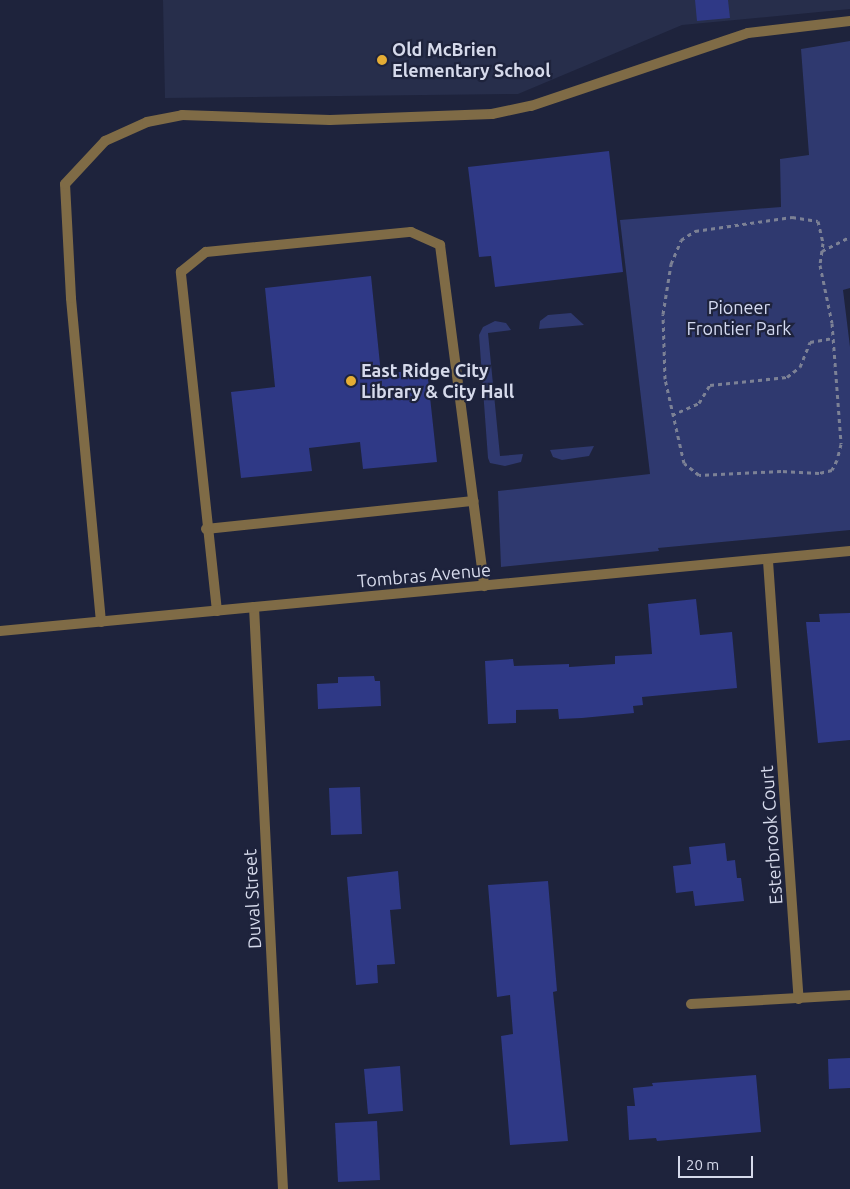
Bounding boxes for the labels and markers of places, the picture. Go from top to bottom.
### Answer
place label: Old McBrien Elementary School [392,39,551,82]
marker: Old McBrien Elementary School [376,54,388,66]
place label: East Ridge City Library & City Hall [361,360,514,402]
marker: East Ridge City Library & City Hall [345,375,357,387]

